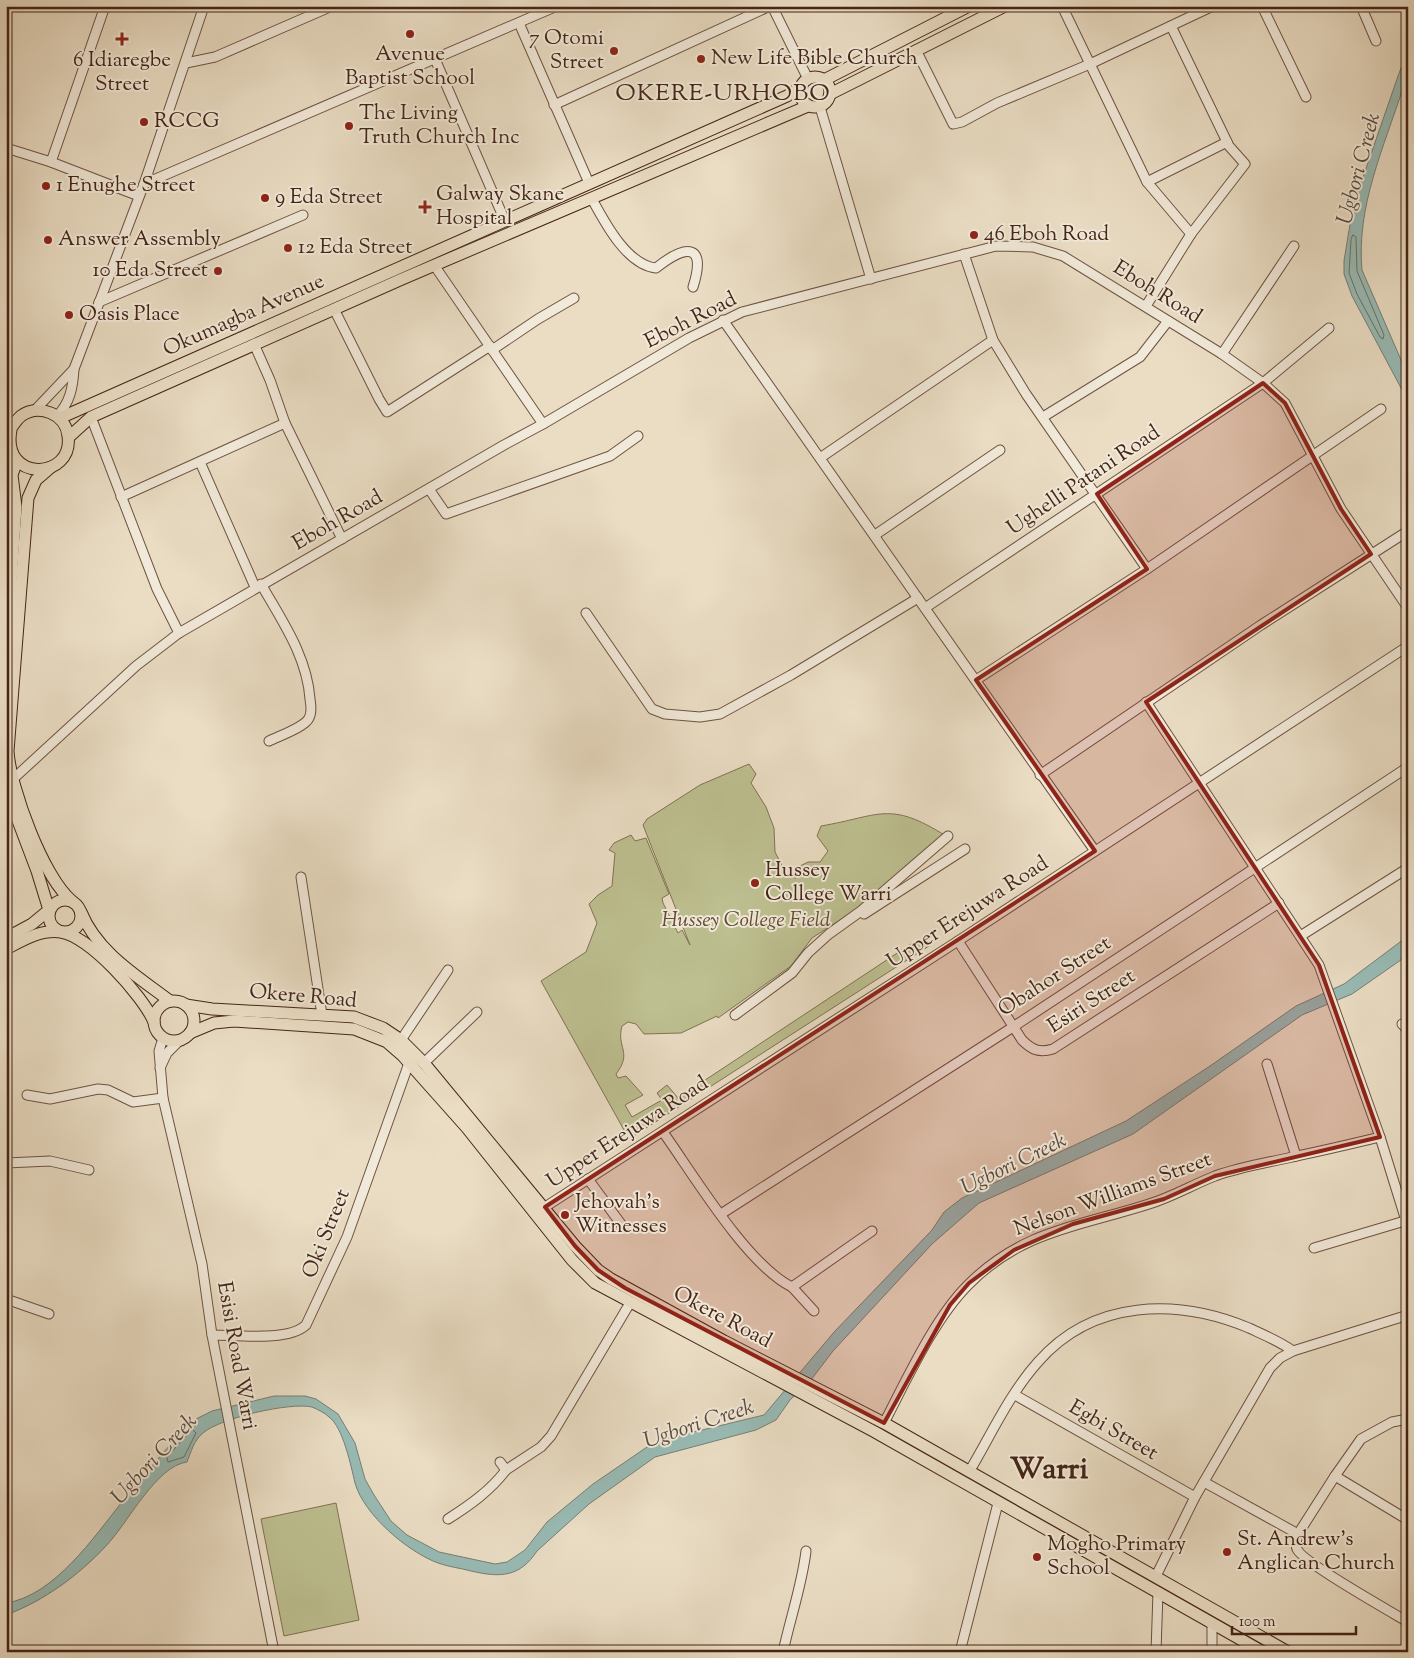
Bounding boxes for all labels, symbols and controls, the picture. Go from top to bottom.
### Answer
place label: 7 Otomi Street [529,24,604,78]
marker: Avenue Baptist School [404,28,416,40]
marker: 6 Idiaregbe Street [115,32,129,46]
place label: Avenue Baptist School [345,40,475,94]
place label: New Life Bible Church [711,44,918,74]
marker: 7 Otomi Street [608,45,620,57]
place label: 6 Idiaregbe Street [73,46,171,100]
marker: New Life Bible Church [695,53,707,65]
district label: OKERE-URHOBO [615,77,831,111]
place label: The Living Truth Church Inc [359,99,520,153]
place label: RCCG [154,107,220,137]
water label: Ugbori Creek [1330,110,1390,228]
marker: RCCG [138,116,150,128]
marker: The Living Truth Church Inc [343,120,355,132]
place label: 1 Enughe Street [56,171,195,201]
marker: 1 Enughe Street [40,180,52,192]
place label: Galway Skane Hospital [436,180,564,234]
place label: 9 Eda Street [275,183,383,213]
marker: 9 Eda Street [259,192,271,204]
marker: Galway Skane Hospital [418,200,432,214]
place label: 46 Eboh Road [984,220,1109,250]
place label: Answer Assembly [58,225,221,255]
marker: 46 Eboh Road [968,229,980,241]
place label: 12 Eda Street [298,233,412,263]
marker: Answer Assembly [42,234,54,246]
marker: 12 Eda Street [282,242,294,254]
street label: Eboh Road [1107,254,1207,332]
place label: 10 Eda Street [93,256,208,286]
marker: 10 Eda Street [212,265,224,277]
street label: Okumagba Avenue [159,267,329,365]
street label: Eboh Road [640,285,742,357]
place label: Oasis Place [79,300,180,330]
marker: Oasis Place [63,309,75,321]
street label: Ughelli Patani Road [1001,418,1167,543]
street label: Eboh Road [287,483,389,559]
street label: Upper Erejuwa Road [881,849,1055,977]
place label: Hussey College Warri [765,856,892,910]
marker: Hussey College Warri [749,877,761,889]
park label: Hussey College Field [661,906,831,936]
street label: Obahor Street [993,929,1117,1025]
street label: Esiri Street [1042,962,1142,1042]
street label: Okere Road [248,977,358,1017]
street label: Upper Erejuwa Road [541,1069,715,1197]
water label: Ugbori Creek [956,1126,1072,1204]
street label: Nelson Williams Street [1010,1145,1216,1245]
street label: Oki Street [295,1185,359,1283]
place label: Jehovah's Witnesses [574,1188,667,1242]
marker: Jehovah's Witnesses [559,1209,571,1221]
street label: Esisi Road Warri [208,1279,264,1433]
street label: Okere Road [667,1279,777,1357]
water label: Ugbori Creek [640,1392,758,1458]
street label: Egbi Street [1063,1393,1163,1469]
water label: Ugbori Creek [104,1407,206,1513]
district label: Warri [1010,1448,1088,1493]
place label: St. Andrew's Anglican Church [1237,1525,1395,1579]
place label: Mogho Primary School [1047,1530,1187,1584]
marker: St. Andrew's Anglican Church [1221,1546,1233,1558]
marker: Mogho Primary School [1031,1551,1043,1563]
scale bar [1232,1603,1355,1635]
text: 100 m [1239,1612,1276,1633]

